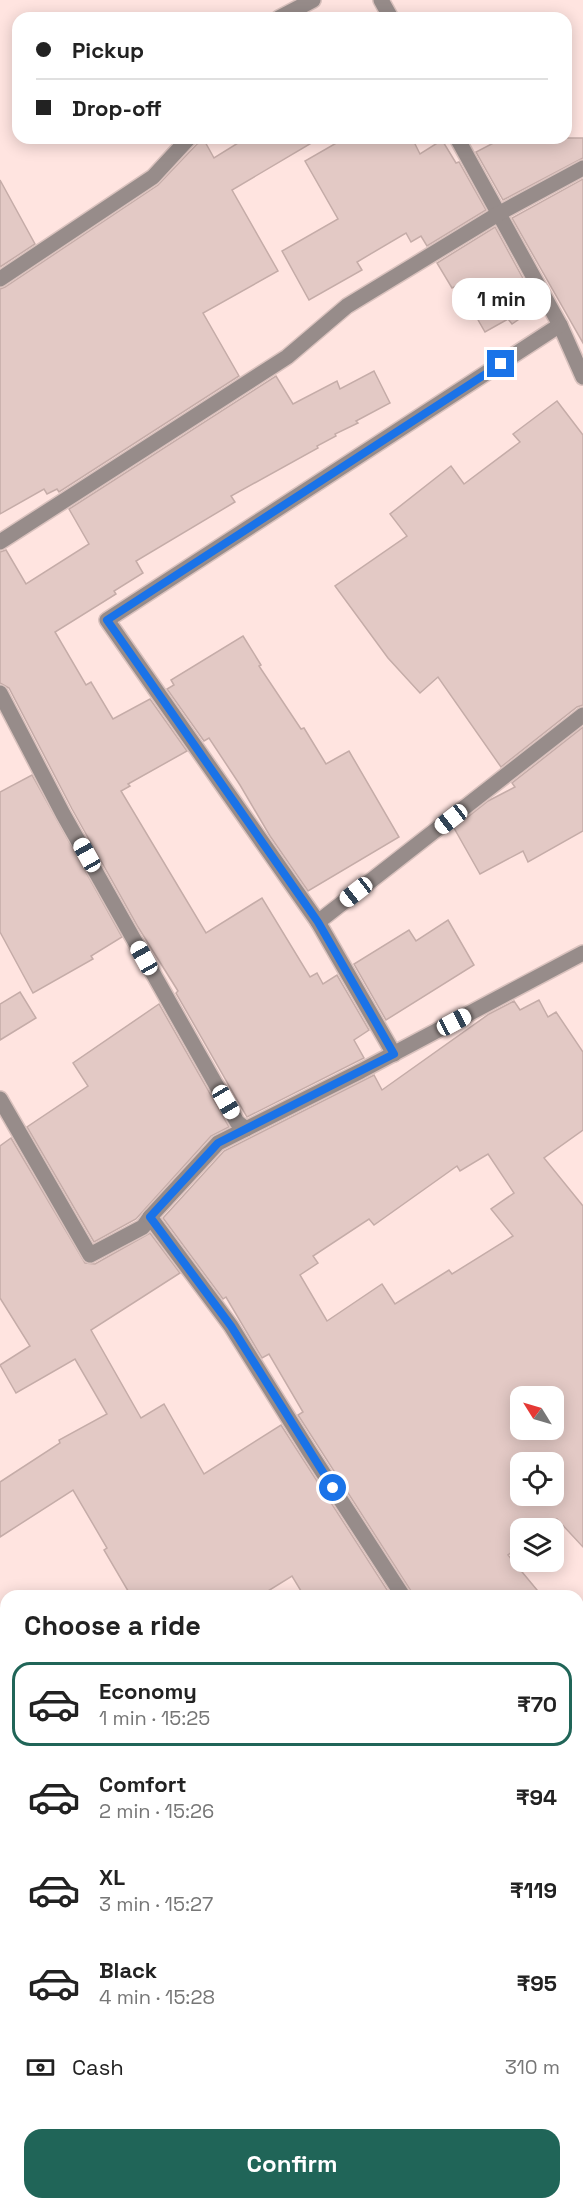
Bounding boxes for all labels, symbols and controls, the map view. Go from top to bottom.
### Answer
text: Pickup [72,36,144,64]
text: Drop-off [72,94,162,122]
callout: 1 min [452,277,550,319]
text: 1 min [477,286,526,312]
route end [487,350,514,377]
car [431,801,471,837]
car [70,835,104,875]
car [336,874,376,910]
car [127,938,161,978]
car [434,1006,474,1038]
car [209,1082,243,1122]
north arrow [510,1386,564,1440]
map controls [510,1386,564,1572]
button: locate [510,1452,564,1506]
route start [319,1474,346,1501]
button: layers [510,1518,564,1572]
text: Choose a ride [24,1608,201,1643]
icon: car [27,1677,81,1731]
text: Economy [99,1677,197,1705]
text: ₹70 [517,1690,557,1718]
text: 1 min · 15:25 [99,1705,210,1731]
icon: car [27,1770,81,1824]
text: Comfort [99,1770,187,1798]
text: ₹94 [516,1783,557,1811]
text: 2 min · 15:26 [99,1798,214,1824]
icon: car [27,1863,81,1917]
text: XL [99,1863,125,1891]
text: ₹119 [510,1876,557,1904]
text: 3 min · 15:27 [99,1891,213,1917]
icon: car [27,1956,81,2010]
text: Black [99,1956,157,1984]
text: ₹95 [517,1969,557,1997]
text: 4 min · 15:28 [99,1984,215,2010]
icon: cash [24,2051,57,2084]
text: Cash [72,2053,124,2081]
text: 310 m [505,2054,560,2080]
button: Confirm [24,2129,560,2198]

